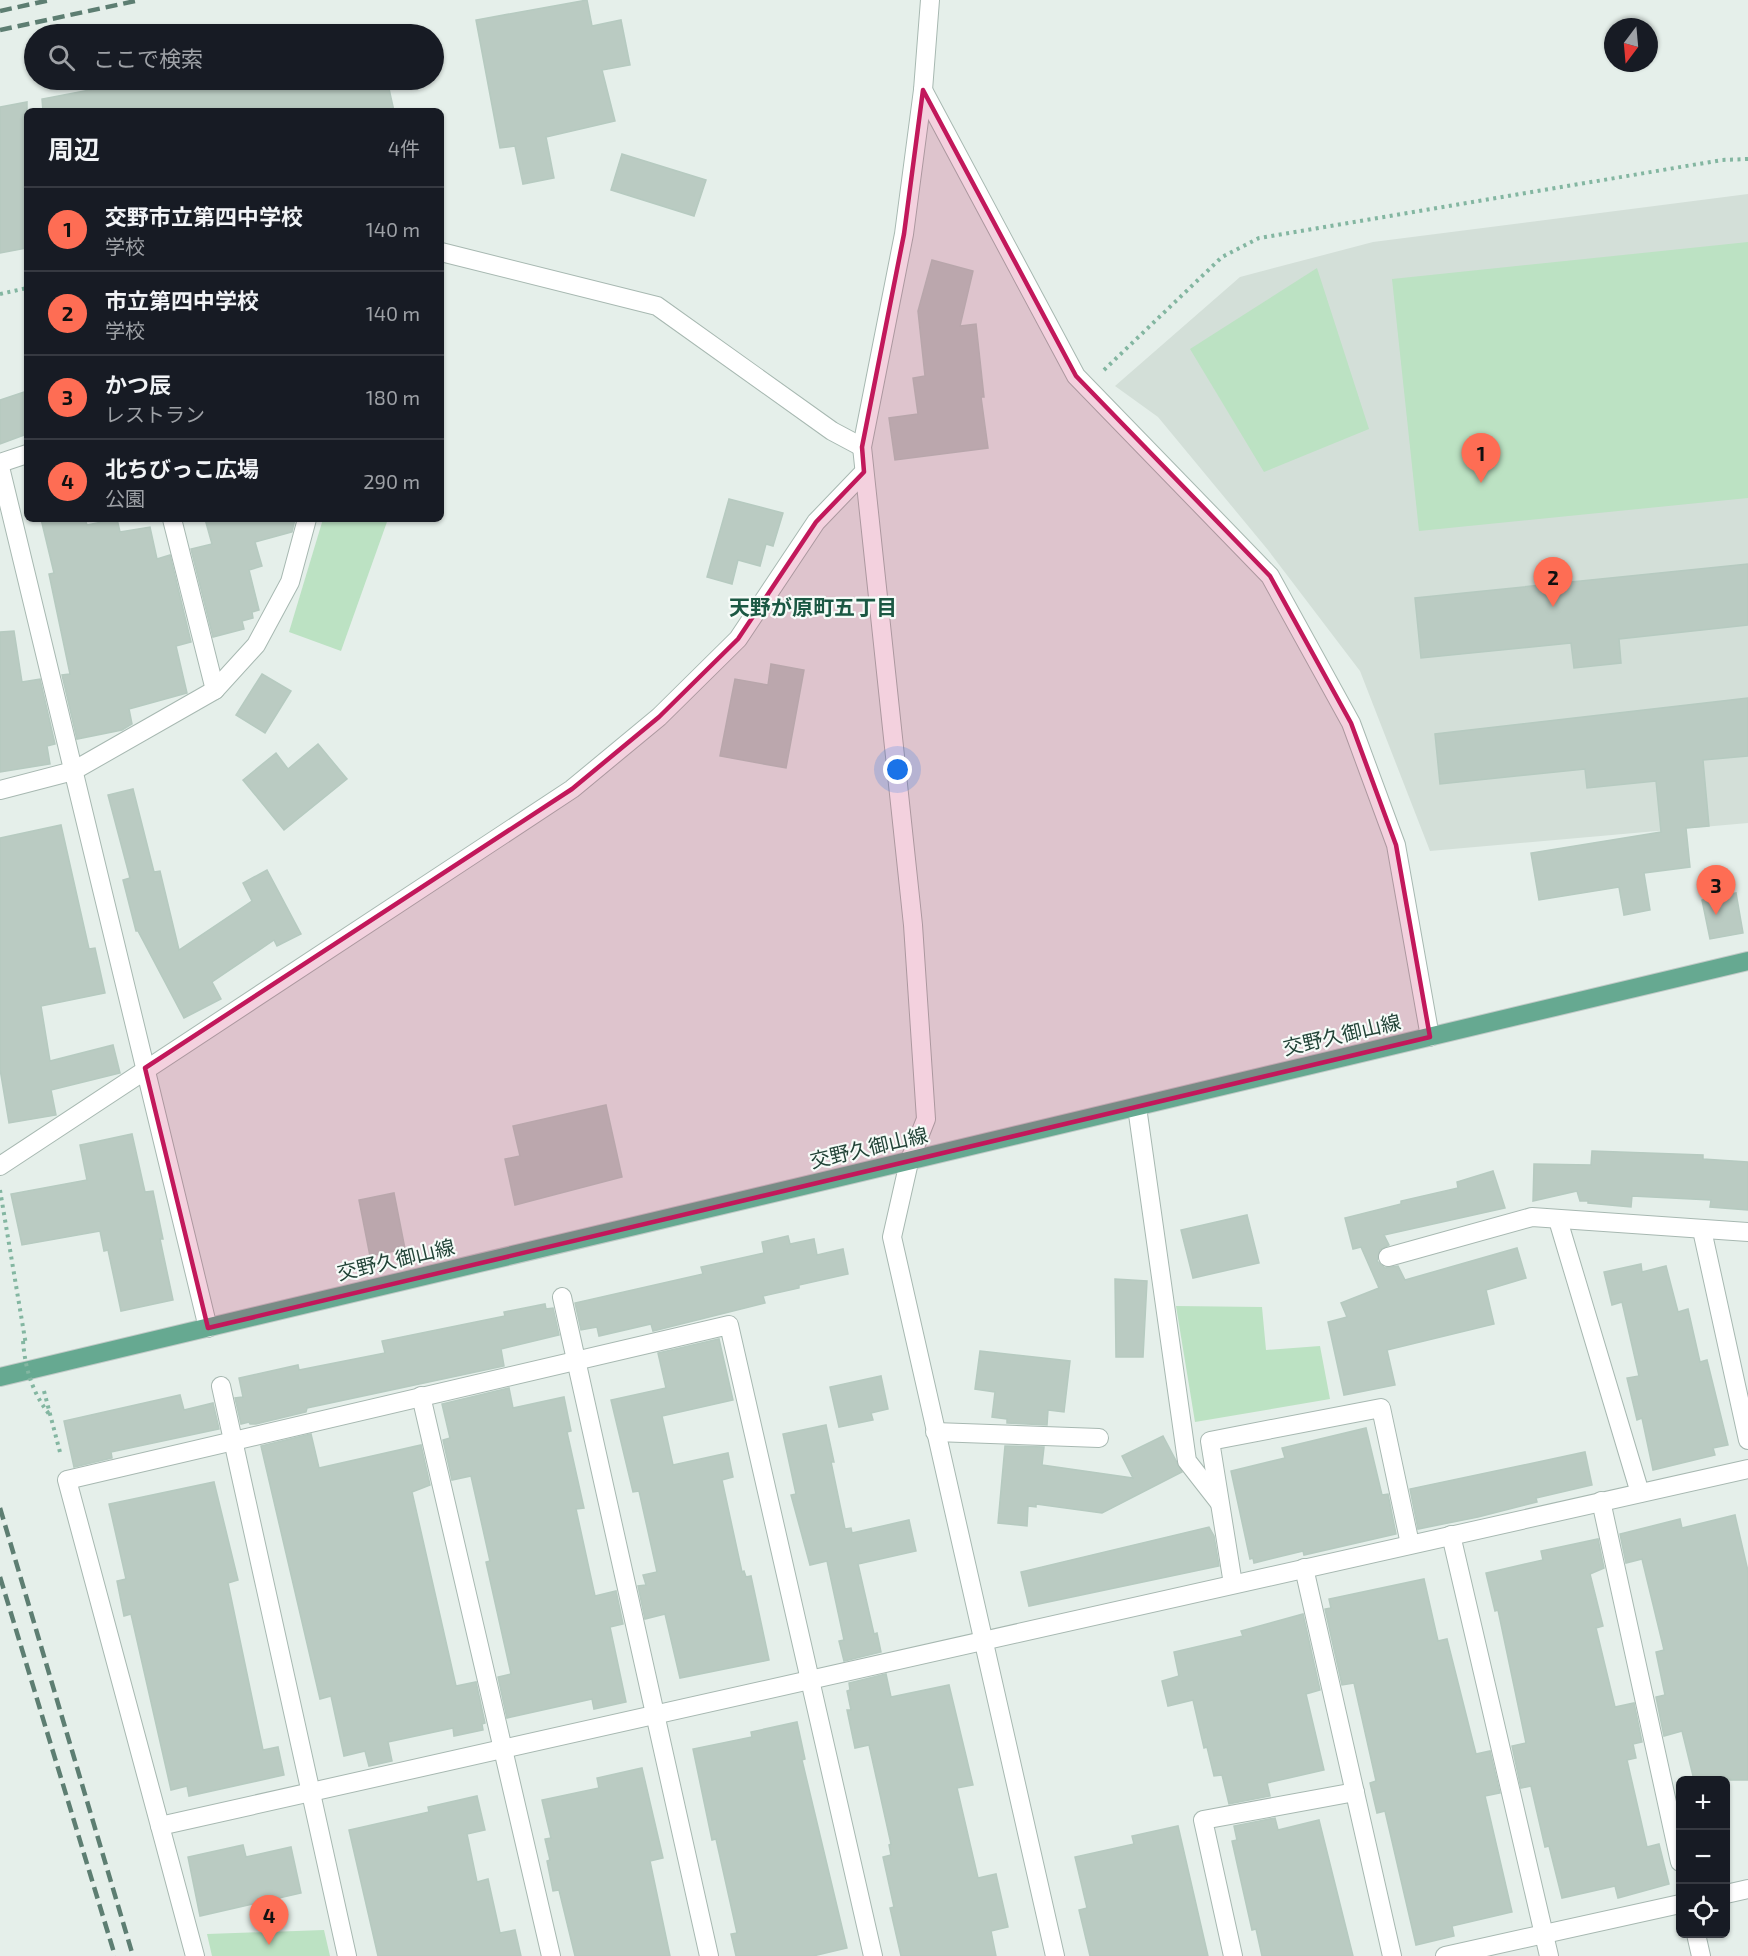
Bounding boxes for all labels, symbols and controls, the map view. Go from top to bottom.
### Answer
north arrow [1604,18,1658,72]
search box [24,24,444,90]
icon: search [45,41,78,74]
text: ここで検索 [93,45,203,71]
text: 周辺 [48,133,100,164]
text: 4件 [388,136,420,160]
text: 交野市立第四中学校 [105,203,303,229]
text: 1 [63,217,72,241]
text: 140 m [366,217,420,241]
text: 学校 [105,234,145,258]
text: 市立第四中学校 [105,287,259,313]
text: 2 [62,301,73,325]
text: 140 m [366,301,420,325]
text: 学校 [105,318,145,342]
text: かつ辰 [105,371,171,397]
text: 3 [62,385,73,409]
text: 180 m [366,385,420,409]
text: レストラン [105,402,205,426]
pin: 1 [1462,434,1500,483]
text: 北ちびっこ広場 [105,455,259,481]
text: 4 [61,469,74,493]
text: 290 m [363,469,420,493]
text: 公園 [105,486,145,510]
pin: 2 [1534,558,1572,607]
district label: 天野が原町五丁目 [729,594,897,619]
your location [883,755,912,784]
pin: 3 [1696,866,1736,915]
street label: 交野久御山線 [1281,1009,1403,1059]
street label: 交野久御山線 [808,1122,930,1172]
street label: 交野久御山線 [335,1234,457,1284]
map controls [1676,1776,1730,1938]
button: + [1676,1776,1730,1830]
button: − [1676,1830,1730,1884]
button: locate [1676,1884,1730,1938]
pin: 4 [250,1896,288,1945]

